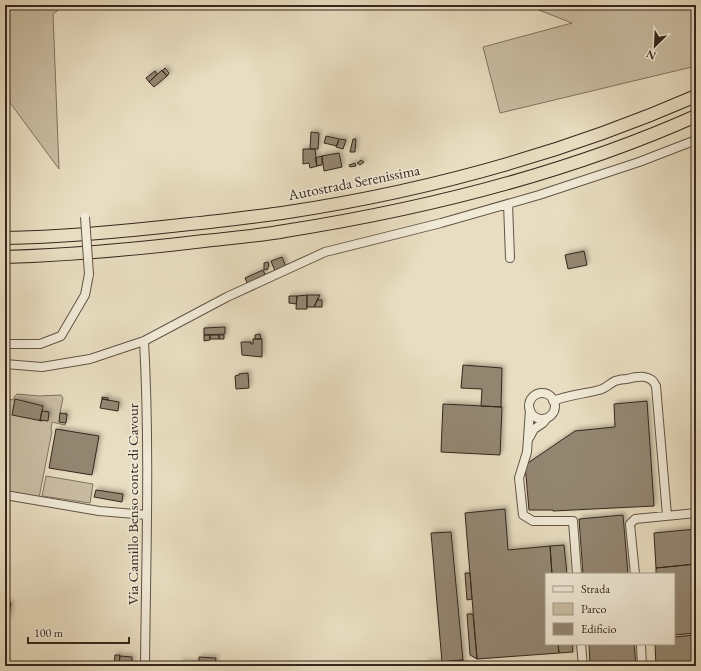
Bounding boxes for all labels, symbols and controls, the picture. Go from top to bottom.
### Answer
north arrow [635,26,675,66]
text: N [644,47,658,63]
street label: Autostrada Serenissima [286,160,422,204]
street label: Via Camillo Benso conte di Cavour [123,403,142,605]
legend [545,573,675,645]
text: Strada [581,581,610,597]
text: Parco [581,601,606,617]
scale bar [28,619,129,645]
text: Edificio [581,621,617,637]
text: 100 m [34,625,64,641]

